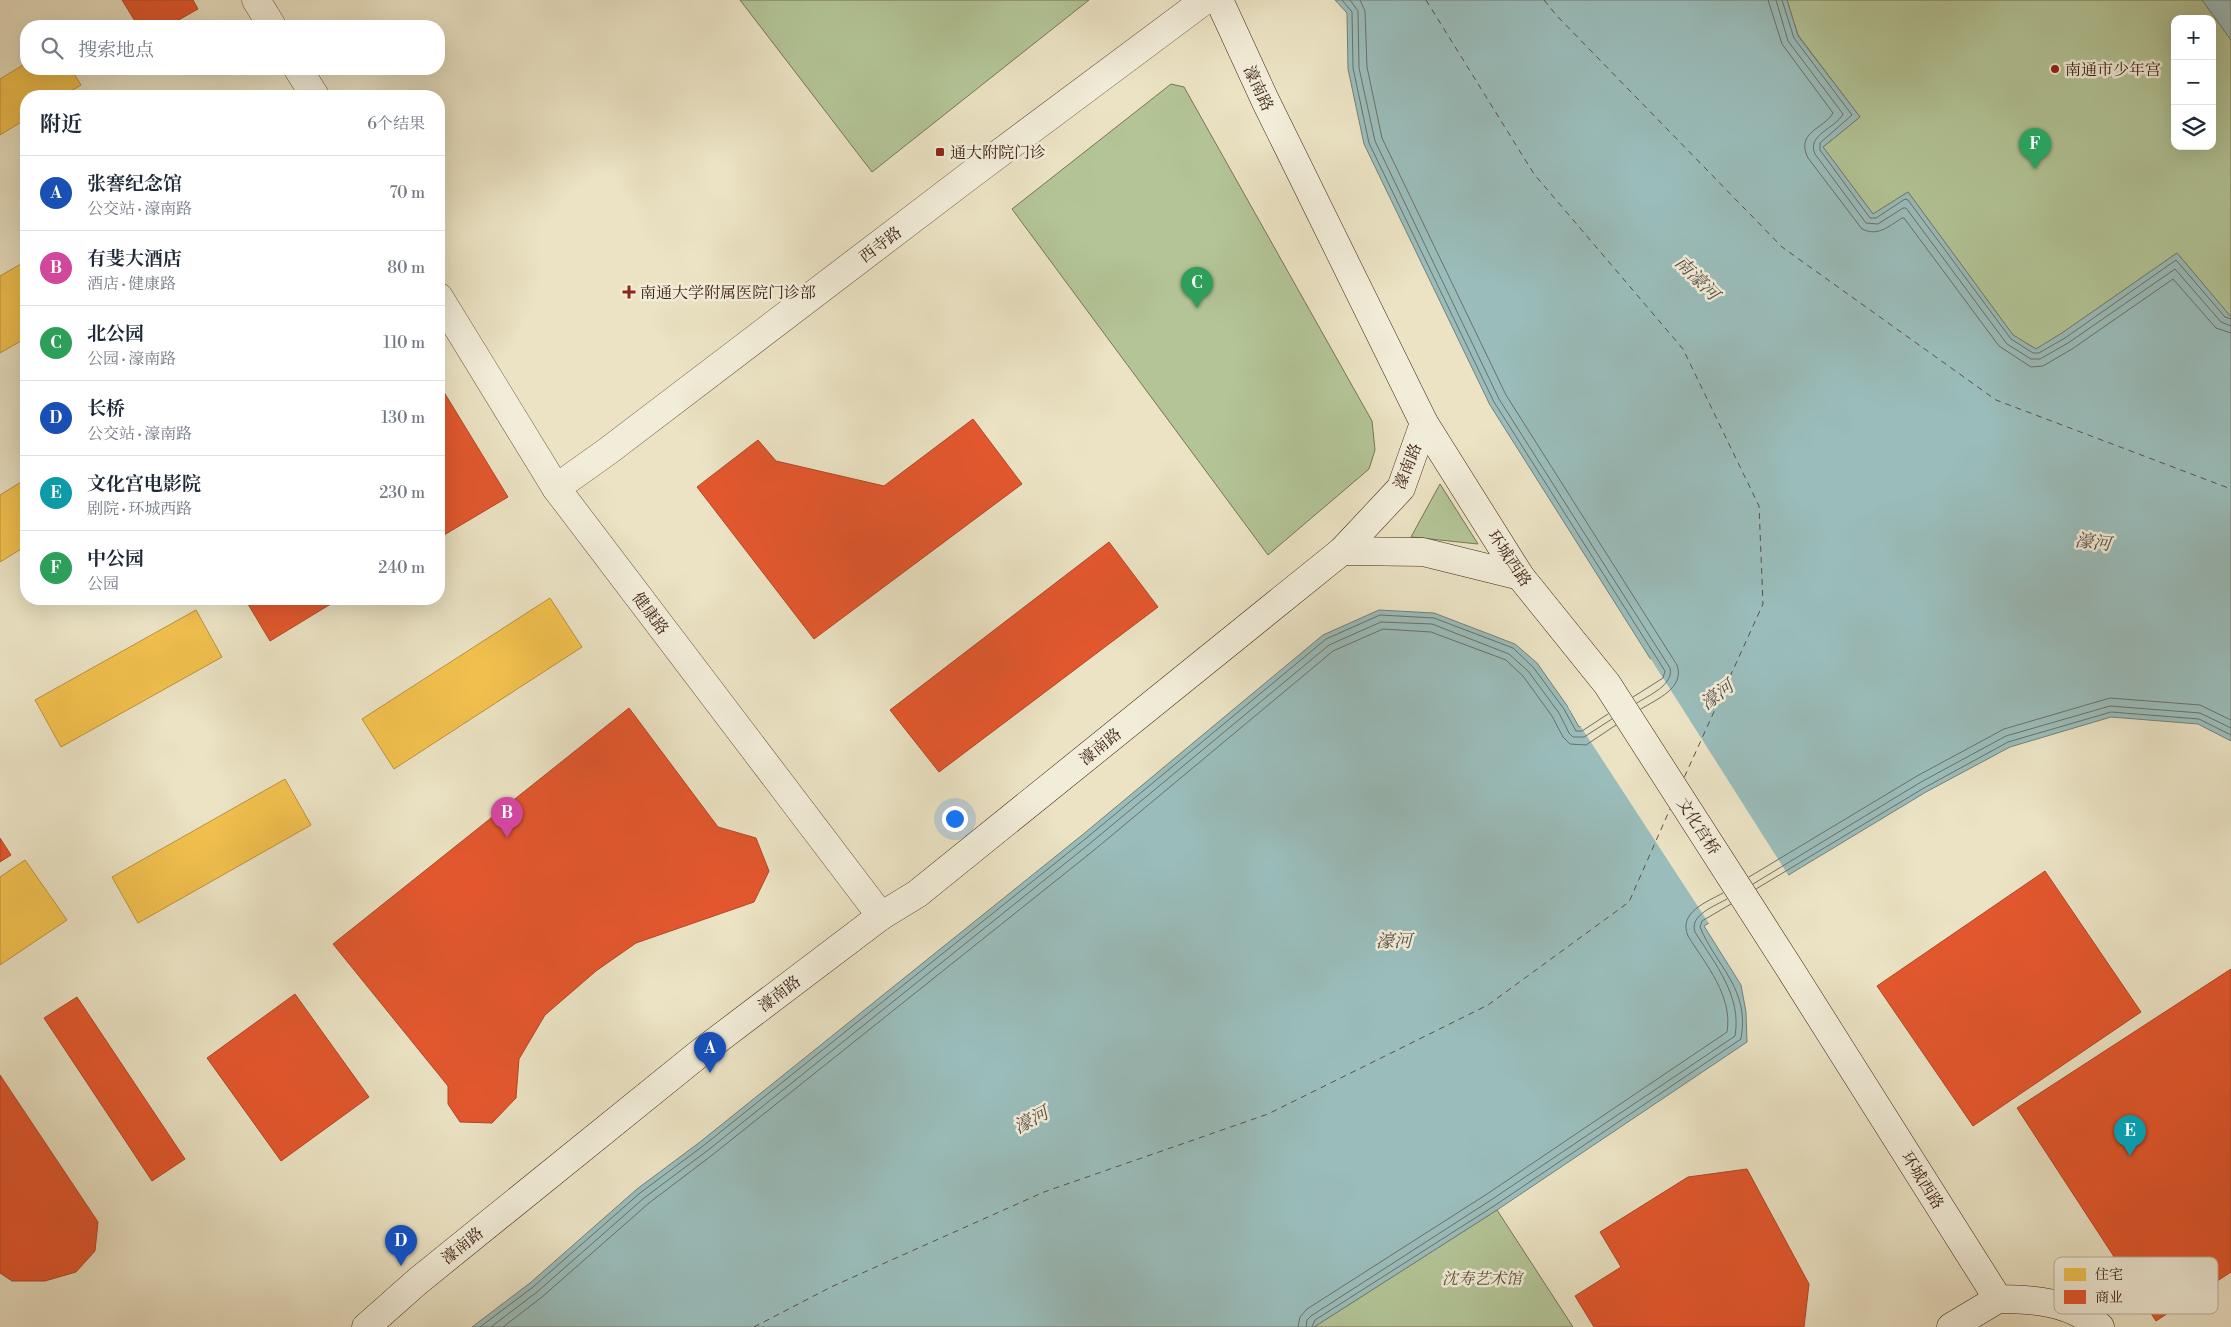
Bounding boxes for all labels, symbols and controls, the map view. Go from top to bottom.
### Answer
map controls [2171,15,2216,150]
button: + [2171,15,2216,60]
search box [20,20,445,75]
icon: search [38,34,66,62]
text: 搜索地点 [78,38,154,62]
place label: 南通市少年宫 [2065,60,2161,80]
button: − [2171,60,2216,105]
street label: 濠南路 [1239,62,1277,114]
marker: 南通市少年宫 [2049,63,2061,75]
button: layers [2171,105,2216,150]
text: 附近 [40,112,82,138]
text: 6个结果 [367,114,425,134]
pin: F [2019,128,2051,169]
place label: 通大附院门诊 [950,143,1046,163]
marker: 通大附院门诊 [934,146,946,158]
text: 张謇纪念馆 [87,172,182,196]
text: A [50,183,62,203]
text: 70 m [389,183,425,203]
text: 公交站 · 濠南路 [87,199,192,219]
street label: 西寺路 [855,222,906,267]
text: 有斐大酒店 [87,247,182,271]
water label: 南濠河 [1669,251,1726,308]
text: B [50,258,62,278]
text: 80 m [387,258,425,278]
pin: C [1181,267,1213,308]
text: 酒店 · 健康路 [87,274,176,294]
place label: 南通大学附属医院门诊部 [640,283,816,303]
marker: 南通大学附属医院门诊部 [622,285,636,299]
text: 北公园 [87,322,144,346]
text: C [50,333,62,353]
text: 110 m [383,333,425,353]
text: 公园 · 濠南路 [87,349,176,369]
text: 长桥 [87,397,125,421]
text: D [50,408,62,428]
text: 130 m [381,408,425,428]
text: 公交站 · 濠南路 [87,424,192,444]
street label: 濠南路 [1390,440,1426,492]
text: 文化宫电影院 [87,472,201,496]
text: E [50,483,62,503]
text: 230 m [379,483,425,503]
text: 剧院 · 环城西路 [87,499,192,519]
street label: 环城西路 [1483,526,1535,591]
water label: 濠河 [2074,529,2115,556]
text: 中公园 [87,547,144,571]
text: F [50,558,62,578]
text: 240 m [378,558,425,578]
text: 公园 [87,574,119,594]
street label: 健康路 [628,588,673,639]
water label: 濠河 [1696,674,1741,715]
street label: 濠南路 [1076,724,1126,770]
street label: 文化宫桥 [1672,794,1724,859]
pin: B [491,797,523,838]
your location [942,806,968,832]
water label: 濠河 [1376,930,1415,953]
street label: 濠南路 [754,971,805,1016]
pin: A [694,1032,726,1073]
water label: 濠河 [1010,1100,1055,1139]
pin: E [2114,1115,2146,1156]
street label: 环城西路 [1897,1148,1948,1213]
street label: 濠南路 [438,1223,488,1269]
pin: D [385,1225,417,1266]
legend [2054,1257,2218,1314]
text: 住宅 [2095,1266,2123,1284]
park label: 沈寿艺术馆 [1442,1269,1525,1289]
text: 商业 [2095,1289,2123,1307]

